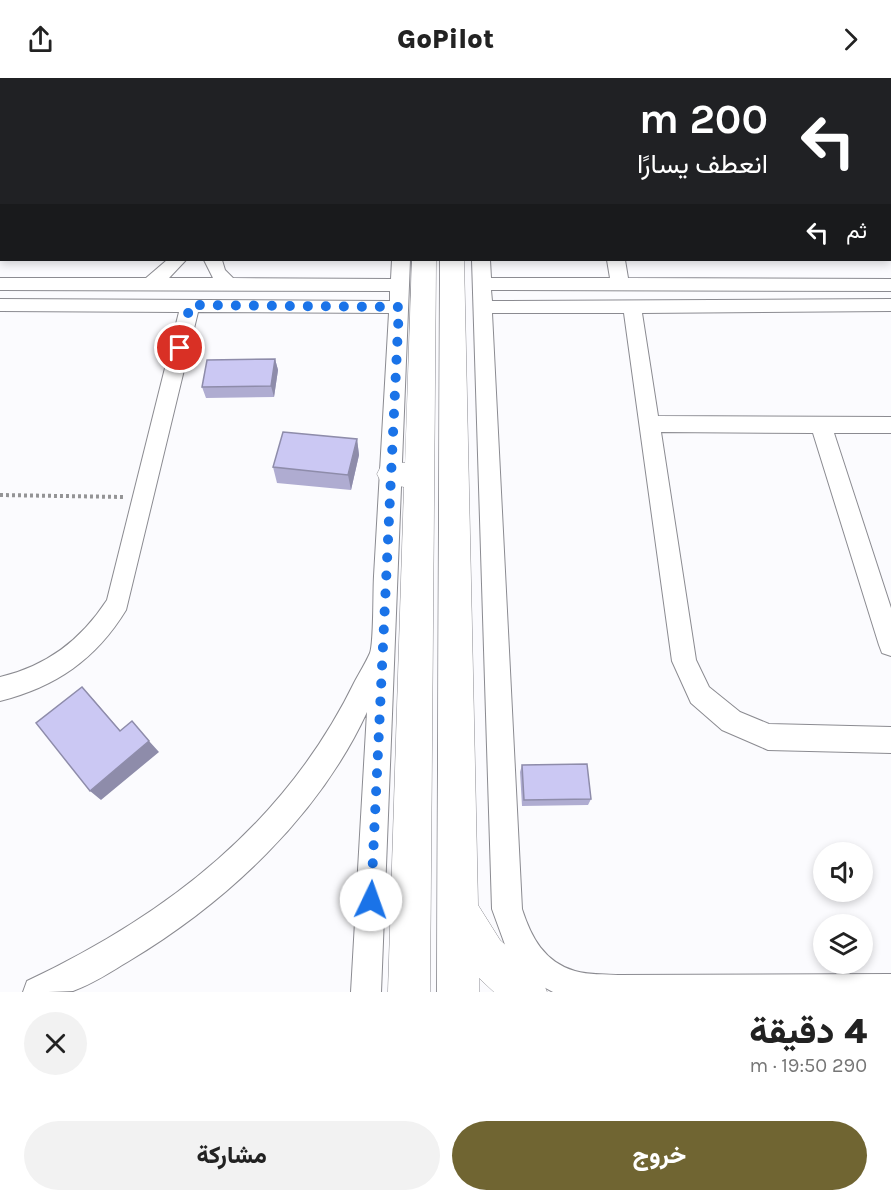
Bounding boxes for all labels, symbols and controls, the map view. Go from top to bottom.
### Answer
icon: share [24,23,57,56]
text: GoPilot [397,23,494,55]
icon: forward [834,23,867,56]
text: 200 m [639,94,768,144]
icon: left [789,102,867,180]
text: انعطف يسارًا [637,148,768,180]
icon: left [801,216,834,249]
text: ثم [846,218,867,244]
pin [154,322,205,373]
icon: arrive [163,331,196,364]
map controls [813,842,873,974]
button: sound [813,842,873,902]
position arrow [339,868,403,932]
button: layers [813,914,873,974]
text: 4 دقيقة [749,1010,867,1052]
button: close [24,1012,87,1075]
text: 290 m · 19:50 [749,1054,867,1077]
button: مشاركة [24,1121,440,1190]
button: خروج [452,1121,867,1190]

